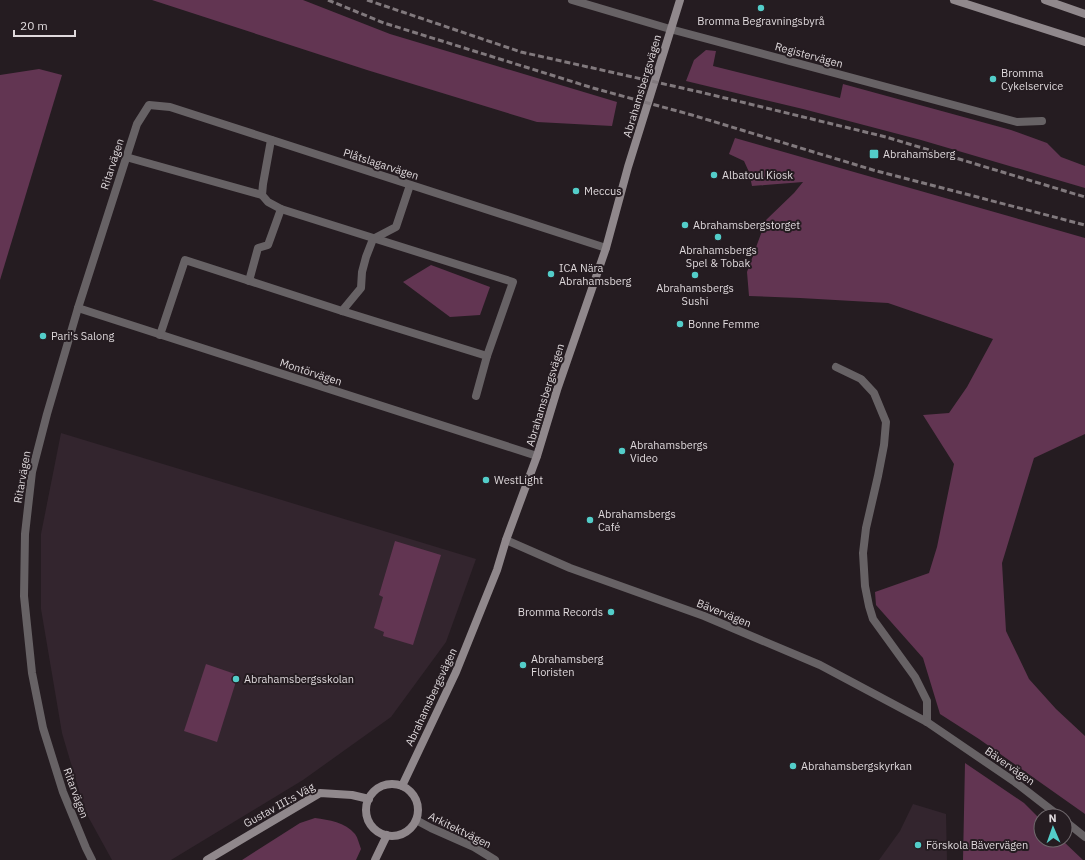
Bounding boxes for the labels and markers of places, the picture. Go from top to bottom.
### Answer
marker: Bromma Begravningsbyrå [756,3,766,13]
place label: Bromma Begravningsbyrå [697,14,825,28]
place label: Bromma Cykelservice [1001,66,1063,93]
marker: Bromma Cykelservice [988,74,998,84]
place label: Abrahamsberg [883,147,956,161]
marker: Abrahamsberg [868,148,880,160]
place label: Albatoul Kiosk [722,168,793,182]
marker: Albatoul Kiosk [709,170,719,180]
place label: Meccus [584,184,622,198]
marker: Meccus [571,186,581,196]
place label: Abrahamsbergstorget [693,218,800,232]
marker: Abrahamsbergstorget [680,220,690,230]
marker: Abrahamsbergs Spel & Tobak [713,232,723,242]
place label: Abrahamsbergs Spel & Tobak [679,243,757,270]
place label: ICA Nära Abrahamsberg [559,261,632,288]
marker: ICA Nära Abrahamsberg [546,269,556,279]
marker: Abrahamsbergs Sushi [690,270,700,280]
place label: Abrahamsbergs Sushi [656,281,734,308]
place label: Bonne Femme [688,317,760,331]
marker: Bonne Femme [675,319,685,329]
place label: Pari's Salong [51,329,114,343]
marker: Pari's Salong [38,331,48,341]
place label: Abrahamsbergs Video [630,438,708,465]
marker: Abrahamsbergs Video [617,446,627,456]
place label: WestLight [494,473,543,487]
marker: WestLight [481,475,491,485]
place label: Abrahamsbergs Café [598,507,676,534]
marker: Abrahamsbergs Café [585,515,595,525]
place label: Bromma Records [518,605,603,619]
marker: Bromma Records [606,607,616,617]
place label: Abrahamsberg Floristen [531,652,604,679]
marker: Abrahamsberg Floristen [518,660,528,670]
place label: Abrahamsbergsskolan [244,672,354,686]
marker: Abrahamsbergsskolan [231,674,241,684]
place label: Abrahamsbergskyrkan [801,759,912,773]
marker: Abrahamsbergskyrkan [788,761,798,771]
place label: Förskola Bävervägen [926,838,1028,852]
marker: Förskola Bävervägen [913,840,923,850]

